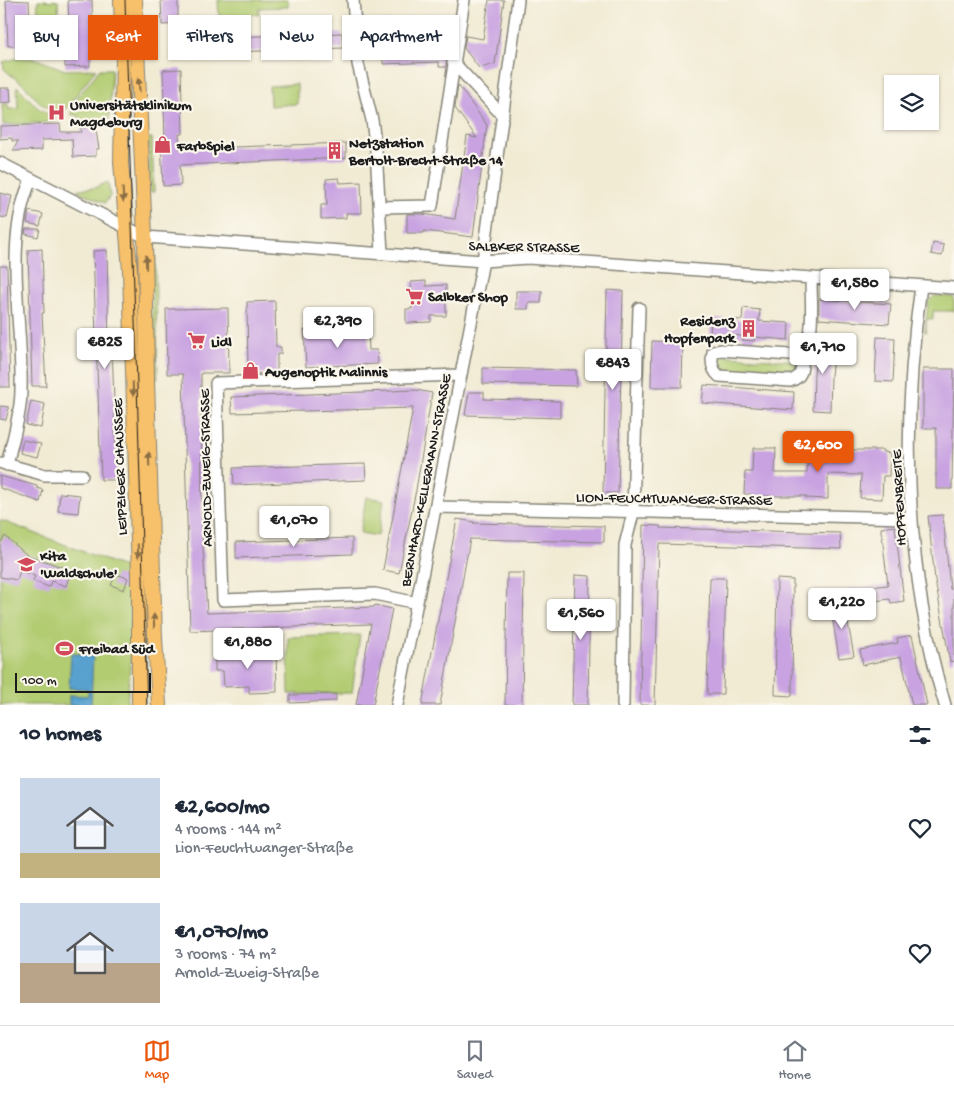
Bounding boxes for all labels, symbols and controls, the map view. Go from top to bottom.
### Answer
chip: Buy [15,15,78,60]
chip: Rent [88,15,158,60]
chip: Filters [168,15,251,60]
chip: New [261,15,332,60]
chip: Apartment [342,15,459,60]
map controls [884,75,939,130]
button: layers [884,75,939,130]
one-way arrow [135,77,143,93]
place label: Universitätsklinikum Magdeburg [70,97,192,132]
hospital icon: Universitätsklinikum Magdeburg [46,103,66,123]
shop icon: FarbSpiel [153,135,173,155]
place label: Netzstation Bertolt-Brecht-Straße 14 [348,135,504,170]
place label: FarbSpiel [176,138,236,156]
building icon: Netzstation Bertolt-Brecht-Straße 14 [325,141,345,161]
one-way arrow [119,187,127,203]
street label: SALBKER STRASSE [468,238,580,258]
one-way arrow [142,254,150,270]
pin: €1,580 [814,268,896,311]
text: €1,580 [831,275,879,294]
supermarket icon: Salbker Shop [404,286,424,306]
place label: Salbker Shop [428,289,509,307]
pin: €2,390 [297,306,379,349]
text: €2,390 [314,313,362,332]
place label: Residenz Hopfenpark [664,313,737,348]
building icon: Residenz Hopfenpark [739,319,759,339]
pin: €825 [75,328,135,370]
supermarket icon: Lidl [187,331,207,351]
pin: €1,710 [782,332,864,375]
text: €825 [88,334,122,353]
place label: Lidl [211,334,233,352]
text: €1,710 [801,339,845,358]
pin: €843 [583,348,643,391]
text: €843 [596,355,630,374]
shop icon: Augenoptik Malinnis [241,361,261,381]
place label: Augenoptik Malinnis [264,364,389,382]
street label: BERNHARD-KELLERMANN-STRASSE [397,372,457,589]
one-way arrow [130,381,138,397]
street label: ARNOLD-ZWEIG-STRASSE [197,388,217,547]
street label: LEIPZIGER CHAUSSEE [110,397,132,536]
pin: €2,600 [777,430,859,473]
text: €2,600 [794,437,842,456]
street label: HOPFENBREITE [888,449,912,546]
one-way arrow [145,451,153,467]
street label: LION-FEUCHTWANGER-STRASSE [576,489,773,511]
pin: €1,070 [253,506,335,548]
text: €1,070 [270,512,318,531]
one-way arrow [135,544,143,560]
place label: Kita 'Waldschule' [39,548,118,583]
school or university icon: Kita 'Waldschule' [16,554,36,574]
pin: €1,220 [801,588,883,630]
text: €1,220 [819,594,865,613]
pin: €1,560 [540,598,622,641]
text: €1,560 [558,605,604,624]
one-way arrow [150,613,158,629]
pin: €1,880 [207,628,289,670]
text: €1,880 [224,634,272,653]
sports icon: Freibad Süd [55,638,75,658]
place label: Freibad Süd [78,641,157,659]
scale bar [15,670,151,693]
text: 100 m [22,673,57,690]
icon: filters [906,721,934,749]
text: 10 homes [20,723,101,748]
text: €2,600/mo [175,796,270,821]
icon: home [60,798,120,858]
icon: heart [906,814,934,842]
text: 4 rooms · 144 m² [175,821,282,840]
text: Lion-Feuchtwanger-Straße [175,840,353,859]
text: €1,070/mo [175,921,268,946]
icon: home [60,923,120,983]
icon: heart [906,939,934,967]
text: 3 rooms · 74 m² [175,946,277,965]
text: Arnold-Zweig-Straße [175,965,319,984]
tab: Map [143,1037,171,1084]
tab: Saved [457,1037,493,1084]
tab: Home [779,1037,811,1084]

